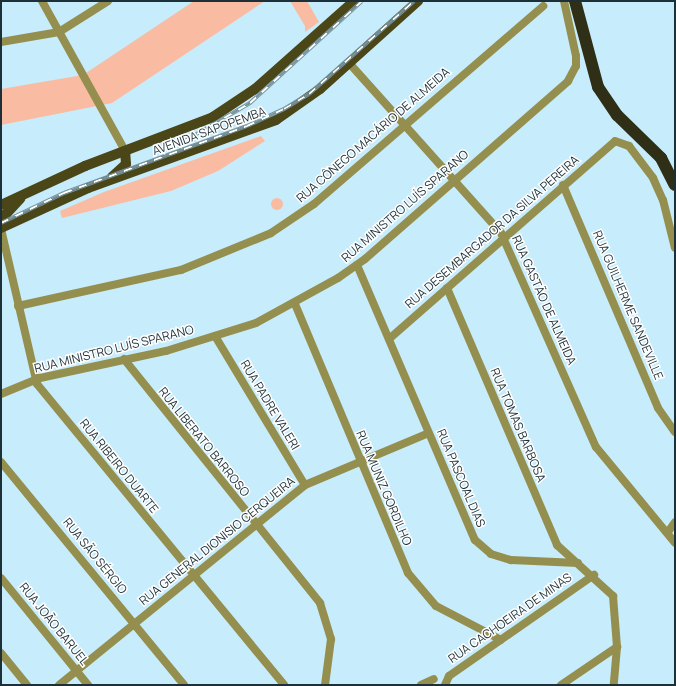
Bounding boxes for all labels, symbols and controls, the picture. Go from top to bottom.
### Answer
street label: RUA CÔNEGO MACÁRIO DE ALMEIDA [294,65,452,205]
street label: AVENIDA SAPOPEMBA [150,104,268,158]
street label: RUA MINISTRO LUÍS SPARANO [339,147,471,265]
street label: RUA DESEMBARGADOR DA SILVA PEREIRA [402,153,582,311]
street label: RUA GUILHERME SANDEVILLE [590,228,666,382]
street label: RUA GASTÃO DE ALMEIDA [509,233,579,367]
street label: RUA MINISTRO LUÍS SPARANO [33,322,195,376]
street label: RUA PADRE VALERI [238,358,302,452]
street label: RUA TOMAS BARBOSA [487,366,549,484]
street label: RUA LIBERATO BARROSO [156,385,252,499]
street label: RUA RIBEIRO DUARTE [77,416,161,516]
street label: RUA PASCOAL DIAS [434,426,488,530]
street label: RUA MUNIZ GORDILHO [353,428,415,548]
street label: RUA GENERAL DIONISIO CERQUEIRA [136,474,298,608]
street label: RUA SÃO SÉRGIO [60,515,130,597]
street label: RUA CACHOEIRA DE MINAS [446,570,574,666]
street label: RUA JOÃO BARUEL [16,580,92,668]

